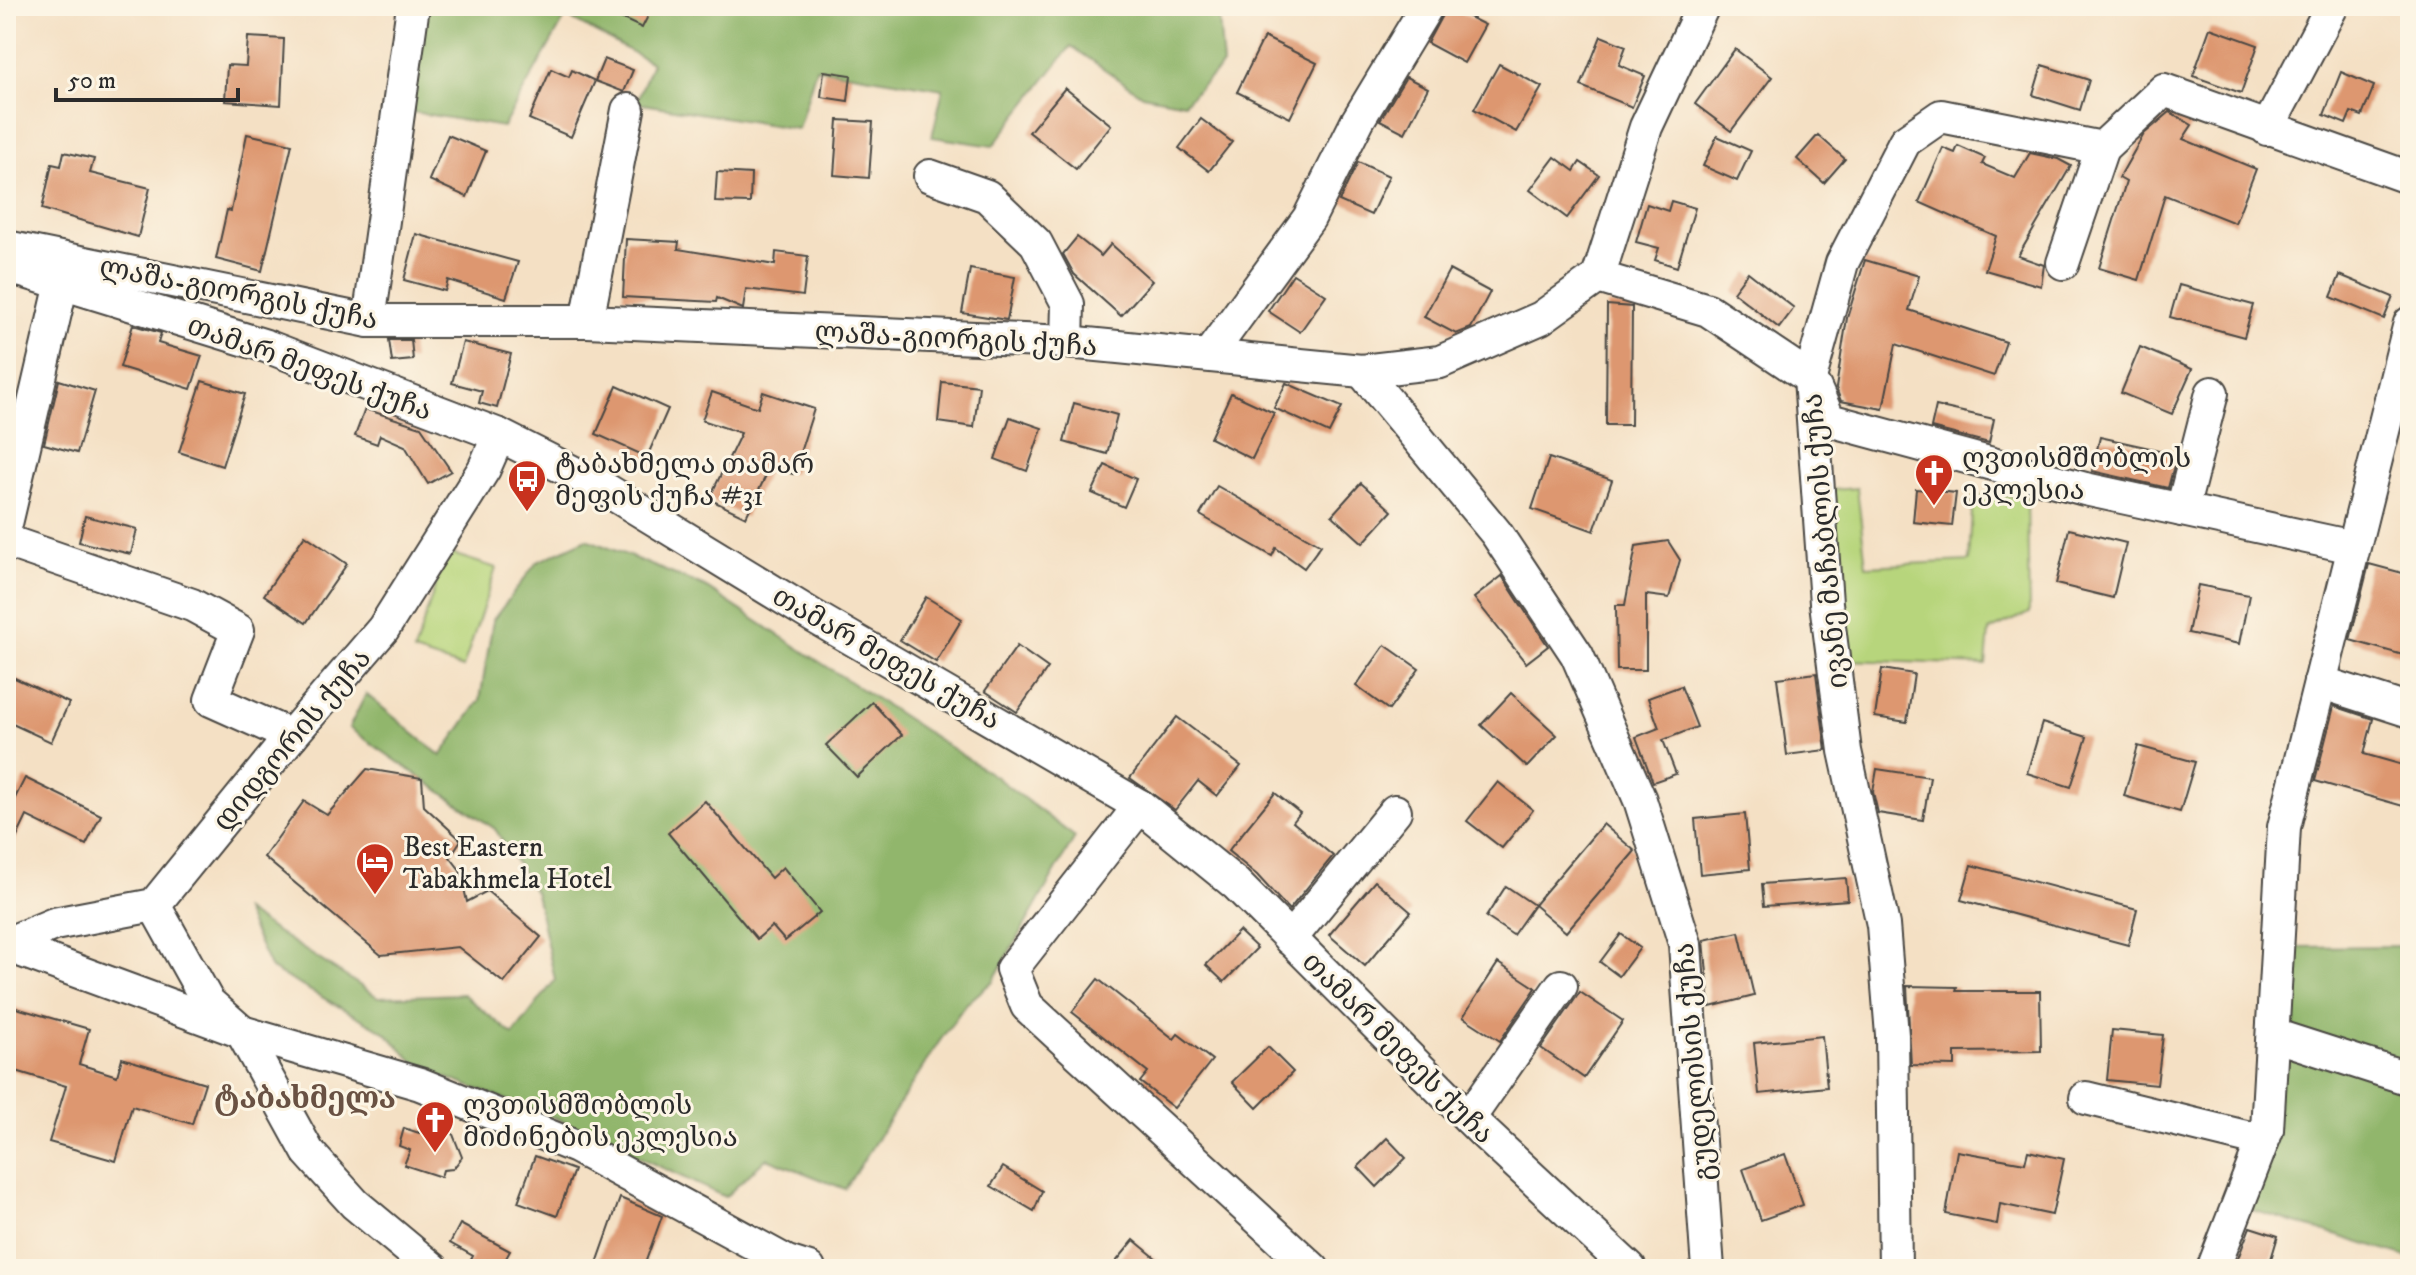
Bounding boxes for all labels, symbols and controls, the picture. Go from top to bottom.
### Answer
scale bar [56,52,238,102]
text: 50 m [68,66,116,96]
street label: ლაშა-გიორგის ქუჩა [97,249,381,338]
street label: თამარ მეფეს ქუჩა [182,308,437,429]
street label: ლაშა-გიორგის ქუჩა [814,315,1098,364]
street label: ივანე მაჩაბლის ქუჩა [1795,392,1856,690]
place label: ღვთისმშობლის ეკლესია [1962,441,2191,508]
place label: ტაბახმელა თამარ მეფის ქუჩა #31 [555,447,814,514]
church icon: ღვთისმშობლის ეკლესია [1913,452,1955,507]
bus stop icon: ტაბახმელა თამარ მეფის ქუჩა #31 [506,458,548,513]
street label: თამარ მეფეს ქუჩა [766,579,1007,738]
street label: დიდგორის ქუჩა [206,642,379,838]
place label: Best Eastern Tabakhmela Hotel [403,830,612,897]
hotel icon: Best Eastern Tabakhmela Hotel [354,841,396,896]
street label: გუდელისის ქუჩა [1667,941,1722,1182]
street label: თამარ მეფეს ქუჩა [1294,945,1501,1152]
district label: ტაბახმელა [214,1081,396,1118]
place label: ღვთისმშობლის მიძინების ეკლესია [463,1088,738,1155]
church icon: ღვთისმშობლის მიძინების ეკლესია [414,1099,456,1154]

